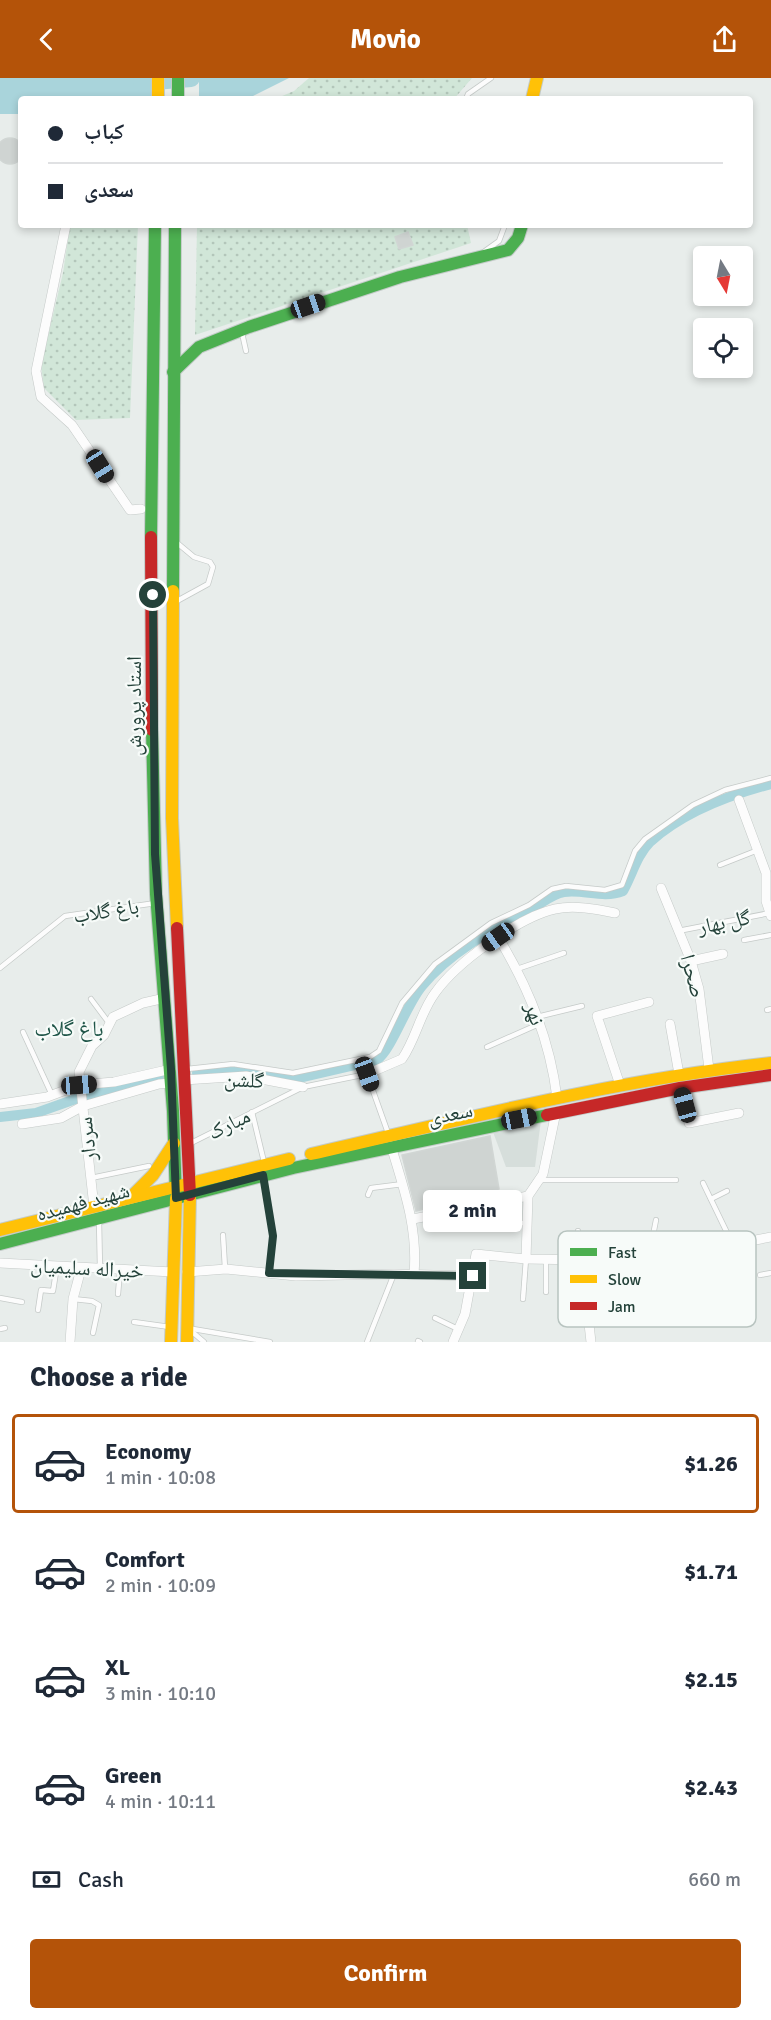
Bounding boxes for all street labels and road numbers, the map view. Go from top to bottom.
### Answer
street label: استاد پرورش [121,656,147,756]
street label: باغ گلاب [71,893,141,929]
street label: گل بهار [695,904,753,940]
street label: صحرا [675,951,711,1001]
street label: نهر [519,998,551,1029]
street label: گلشن [223,1066,265,1094]
street label: سعدی [425,1097,475,1131]
street label: مبارک [203,1103,255,1145]
street label: سردار [72,1116,102,1163]
street label: شهید فهمیده [33,1177,133,1227]
street label: خیراله سلیمیان [30,1252,144,1284]

